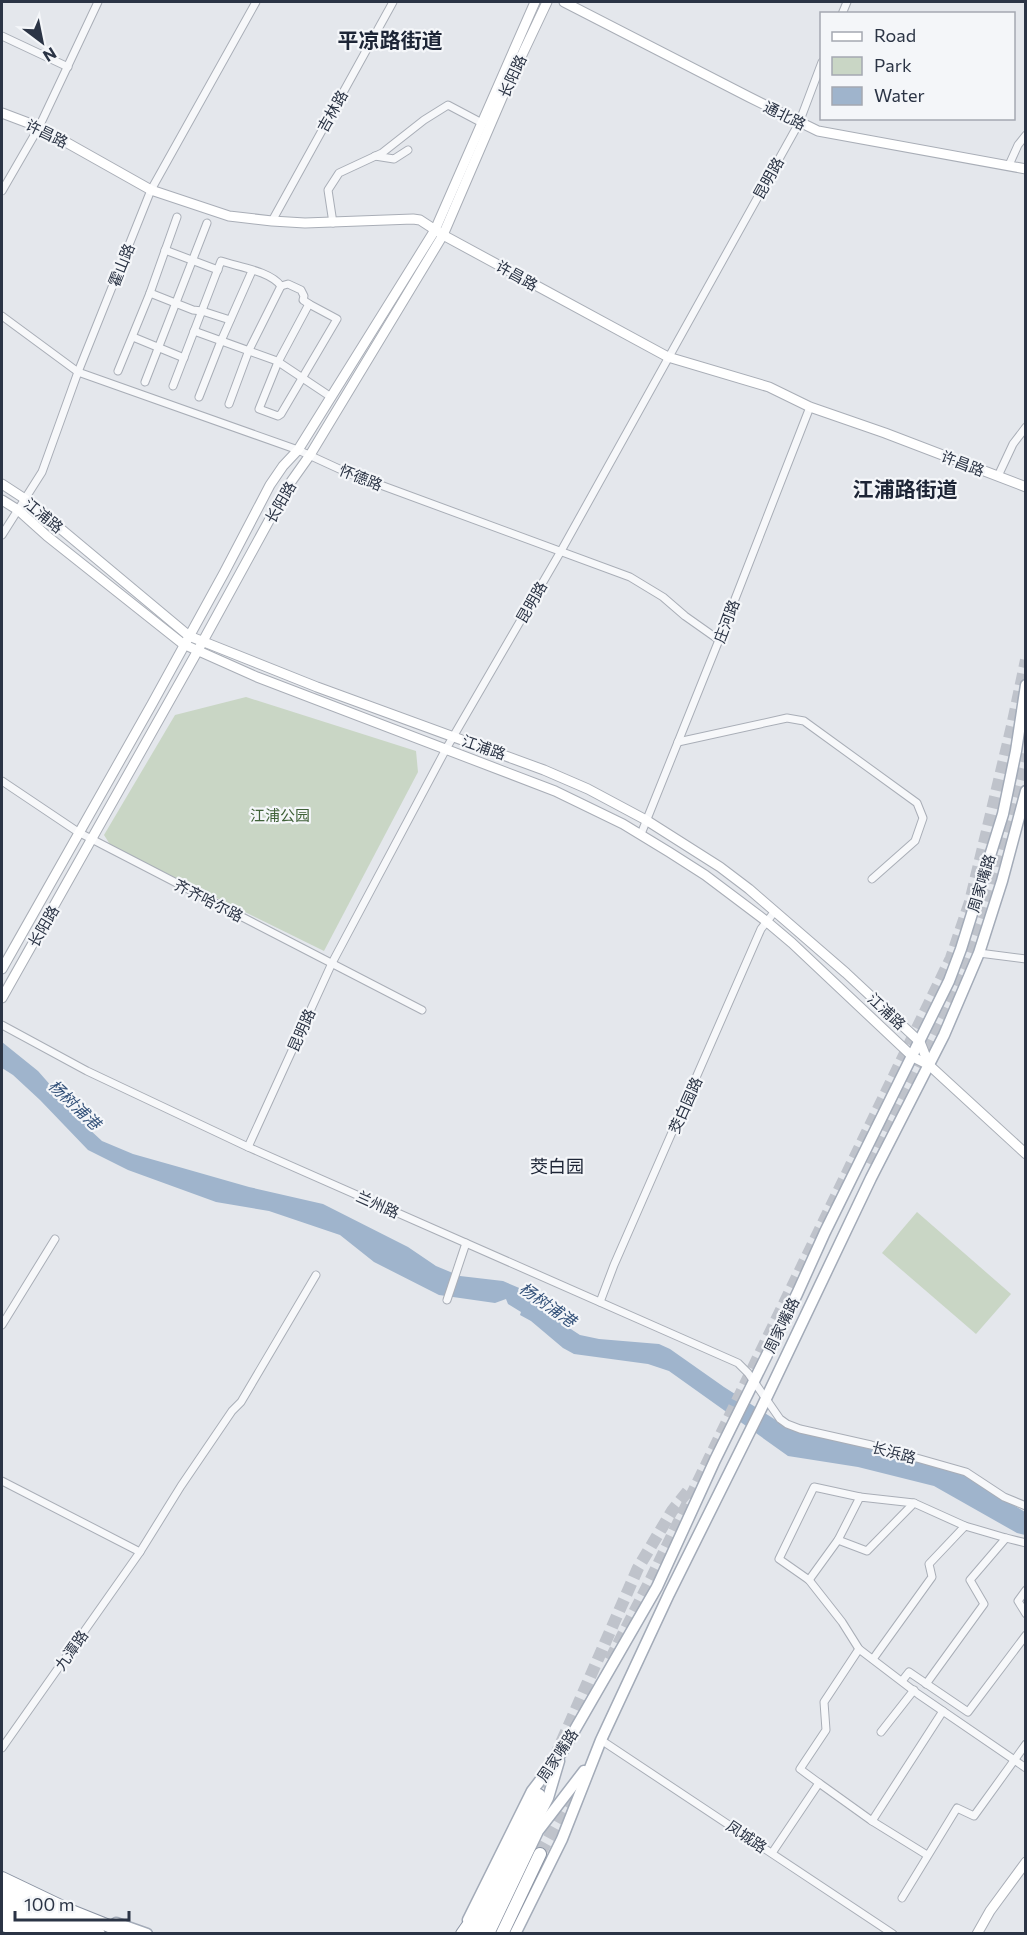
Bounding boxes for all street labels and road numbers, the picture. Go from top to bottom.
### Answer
street label: 长阳路 [494,52,530,100]
street label: 吉林路 [313,87,351,135]
street label: 通北路 [761,97,809,133]
street label: 许昌路 [23,115,71,151]
street label: 昆明路 [749,154,787,202]
street label: 霍山路 [104,241,138,289]
street label: 许昌路 [493,256,541,294]
street label: 许昌路 [939,447,987,479]
street label: 怀德路 [337,460,385,494]
street label: 长阳路 [261,478,299,526]
street label: 江浦路 [21,494,67,536]
street label: 昆明路 [512,578,550,626]
street label: 庄河路 [710,597,742,645]
street label: 江浦路 [460,731,508,763]
street label: 周家嘴路 [964,852,998,914]
street label: 齐齐哈尔路 [171,875,247,925]
street label: 长阳路 [24,902,62,950]
street label: 江浦路 [864,989,910,1033]
street label: 昆明路 [284,1006,318,1054]
street label: 茭白园路 [665,1074,705,1136]
street label: 兰州路 [354,1187,402,1221]
street label: 周家嘴路 [760,1294,802,1356]
street label: 长浜路 [870,1437,918,1467]
street label: 九潭路 [51,1626,91,1674]
street label: 周家嘴路 [533,1725,581,1785]
street label: 凤城路 [723,1816,771,1856]

